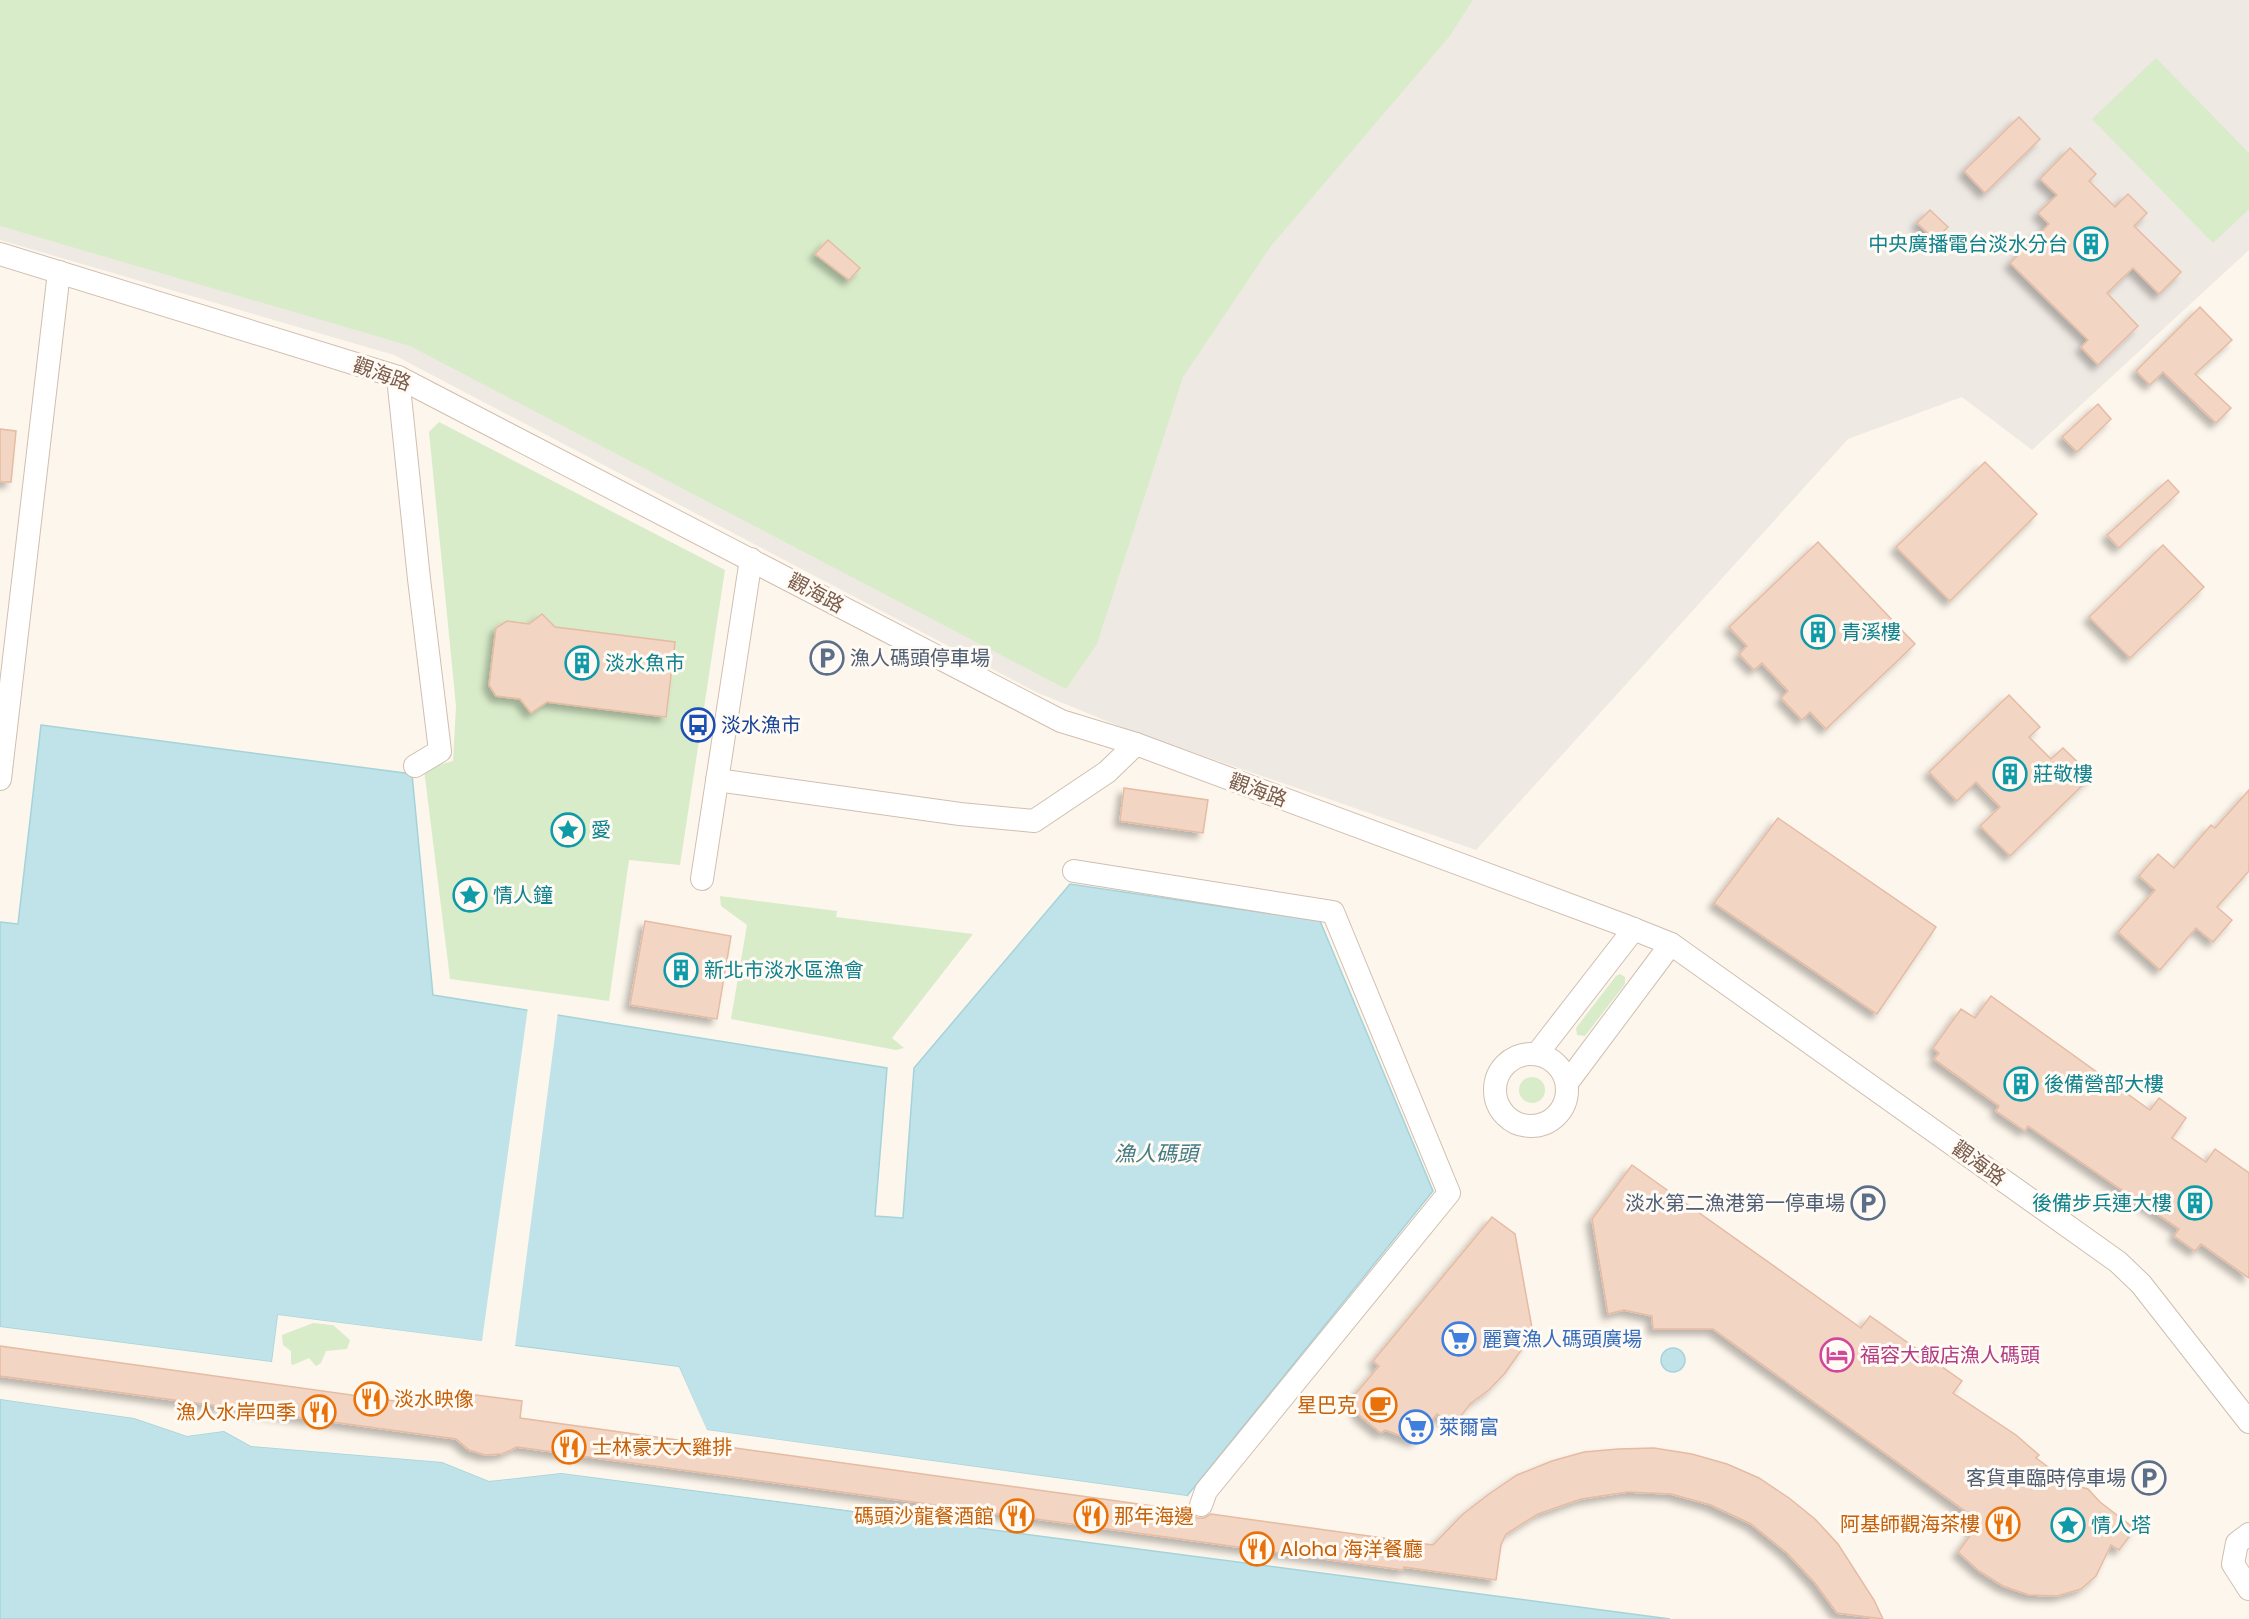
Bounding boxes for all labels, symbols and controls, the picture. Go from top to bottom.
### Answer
building icon: 中央廣播電台淡水分台 [2073,226,2109,262]
place label: 中央廣播電台淡水分台 [1868,230,2068,258]
street label: 觀海路 [349,351,415,397]
street label: 觀海路 [783,567,849,619]
building icon: 青溪樓 [1800,614,1836,650]
place label: 青溪樓 [1841,618,1901,646]
parking icon: 漁人碼頭停車場 [809,640,845,676]
place label: 漁人碼頭停車場 [850,644,990,672]
building icon: 淡水魚市 [564,645,600,681]
place label: 淡水魚市 [605,649,685,677]
bus stop icon: 淡水漁市 [680,707,716,743]
place label: 淡水漁市 [721,711,801,739]
building icon: 莊敬樓 [1992,756,2028,792]
place label: 莊敬樓 [2033,760,2093,788]
street label: 觀海路 [1225,767,1291,813]
place icon: 愛 [550,812,586,848]
place label: 愛 [591,816,611,844]
place icon: 情人鐘 [452,877,488,913]
place label: 情人鐘 [493,881,553,909]
building icon: 新北市淡水區漁會 [663,952,699,988]
place label: 新北市淡水區漁會 [704,956,864,984]
building icon: 後備營部大樓 [2003,1066,2039,1102]
place label: 後備營部大樓 [2044,1070,2164,1098]
street label: 觀海路 [1947,1134,2011,1192]
water label: 漁人碼頭 [1114,1139,1202,1168]
parking icon: 淡水第二漁港第一停車場 [1850,1185,1886,1221]
building icon: 後備步兵連大樓 [2177,1185,2213,1221]
place label: 淡水第二漁港第一停車場 [1625,1189,1845,1217]
place label: 後備步兵連大樓 [2032,1189,2172,1217]
supermarket icon: 麗寶漁人碼頭廣場 [1441,1321,1477,1357]
place label: 麗寶漁人碼頭廣場 [1482,1325,1642,1353]
hotel icon: 福容大飯店漁人碼頭 [1819,1337,1855,1373]
place label: 福容大飯店漁人碼頭 [1860,1341,2040,1369]
restaurant icon: 淡水映像 [353,1381,389,1417]
place label: 淡水映像 [394,1385,474,1413]
cafe icon: 星巴克 [1362,1387,1398,1423]
place label: 星巴克 [1297,1391,1357,1419]
restaurant icon: 漁人水岸四季 [301,1394,337,1430]
place label: 漁人水岸四季 [176,1398,296,1426]
supermarket icon: 萊爾富 [1398,1409,1434,1445]
place label: 萊爾富 [1439,1413,1499,1441]
restaurant icon: 士林豪大大雞排 [551,1429,587,1465]
place label: 士林豪大大雞排 [592,1433,732,1461]
parking icon: 客貨車臨時停車場 [2131,1460,2167,1496]
place label: 客貨車臨時停車場 [1966,1464,2126,1492]
restaurant icon: 碼頭沙龍餐酒館 [999,1498,1035,1534]
restaurant icon: 那年海邊 [1073,1498,1109,1534]
place label: 碼頭沙龍餐酒館 [854,1502,994,1530]
place label: 那年海邊 [1114,1502,1194,1530]
restaurant icon: 阿基師觀海茶樓 [1985,1506,2021,1542]
place icon: 情人塔 [2050,1507,2086,1543]
place label: 阿基師觀海茶樓 [1840,1510,1980,1538]
place label: 情人塔 [2091,1511,2151,1539]
restaurant icon: Aloha 海洋餐廳 [1239,1531,1275,1567]
place label: Aloha 海洋餐廳 [1280,1535,1423,1563]

